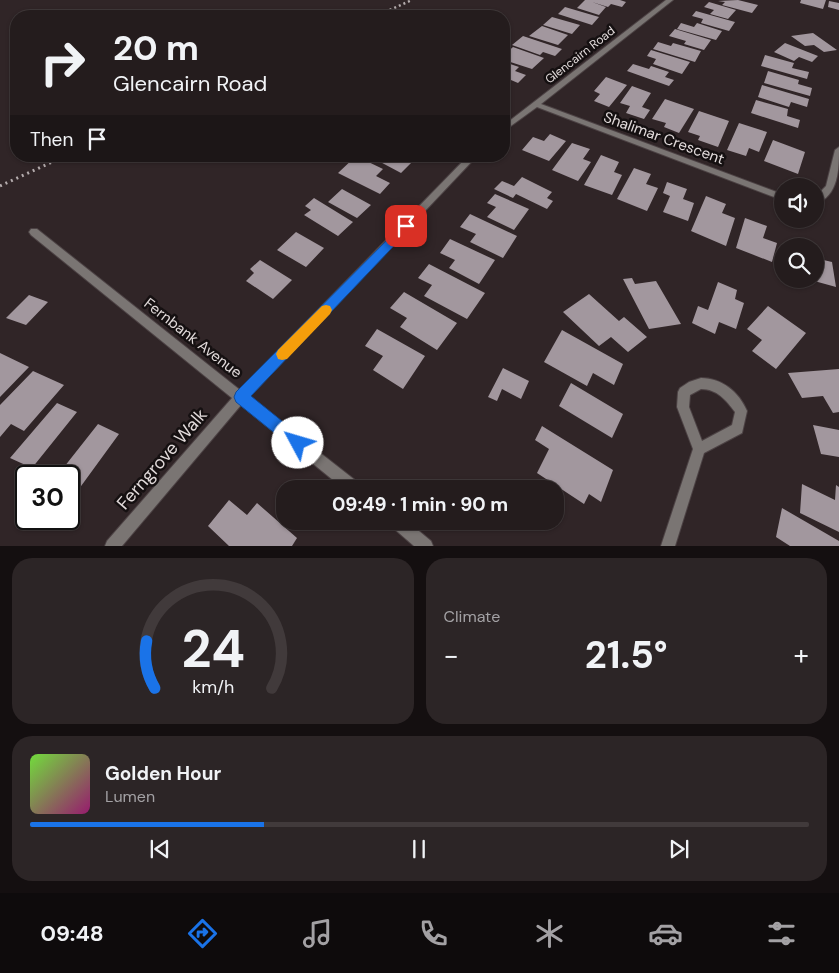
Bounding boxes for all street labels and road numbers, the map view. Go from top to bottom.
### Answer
street label: Glencairn Road [542,23,618,87]
street label: Shalimar Crescent [601,107,727,169]
street label: Fernbank Avenue [140,293,246,383]
street label: Ferngrove Walk [111,403,213,515]

